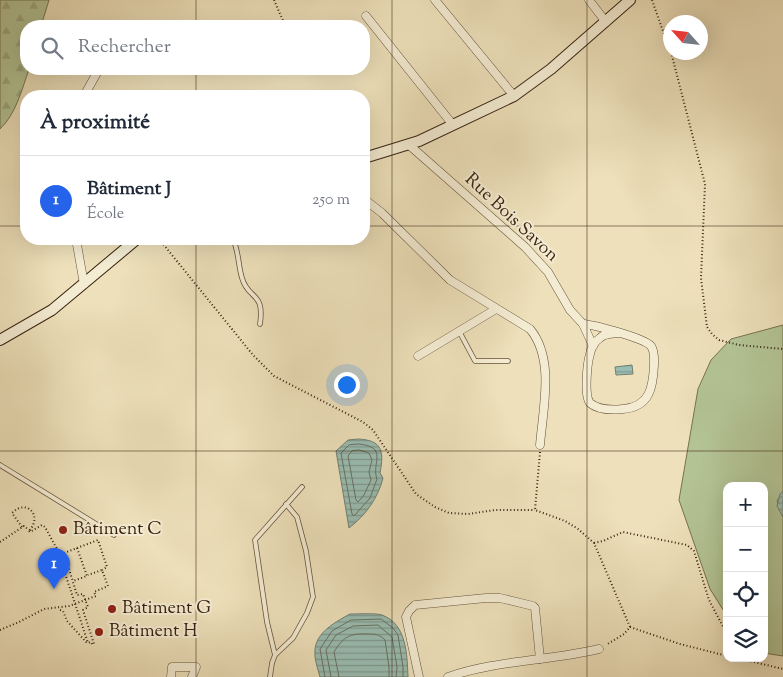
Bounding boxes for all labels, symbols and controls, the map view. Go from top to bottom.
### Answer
north arrow [663,15,708,60]
search box [20,20,370,75]
icon: search [38,34,66,62]
text: Rechercher [78,34,171,61]
text: À proximité [40,108,150,138]
street label: Rue Bois Savon [458,167,564,269]
text: Bâtiment J [87,176,171,203]
text: 1 [53,189,59,212]
text: 250 m [312,189,350,212]
text: École [87,203,124,226]
your location [334,372,360,398]
map controls [723,482,768,662]
button: + [723,482,768,527]
place label: Bâtiment C [73,517,162,543]
marker: Bâtiment C [57,524,69,536]
button: − [723,527,768,572]
pin: 1 [38,548,70,589]
button: locate [723,572,768,617]
place label: Bâtiment G [122,596,211,622]
marker: Bâtiment G [106,603,118,615]
button: layers [723,617,768,662]
place label: Bâtiment H [109,619,198,645]
marker: Bâtiment H [93,626,105,638]

